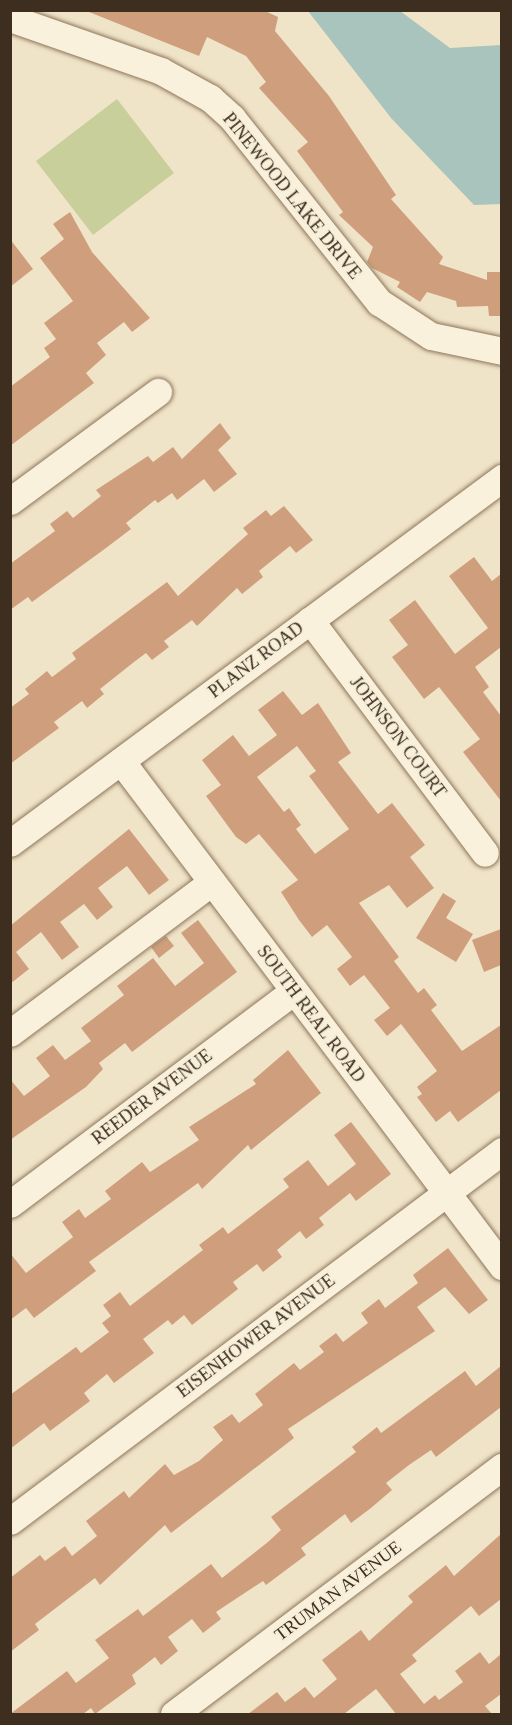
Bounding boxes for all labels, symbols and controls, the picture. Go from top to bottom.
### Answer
street label: PINEWOOD LAKE DRIVE [218,108,366,284]
street label: PLANZ ROAD [204,617,308,703]
street label: JOHNSON COURT [345,672,451,802]
street label: SOUTH REAL ROAD [252,941,370,1087]
street label: REEDER AVENUE [87,1044,217,1150]
street label: EISENHOWER AVENUE [172,1269,340,1403]
street label: TRUMAN AVENUE [270,1536,406,1646]

